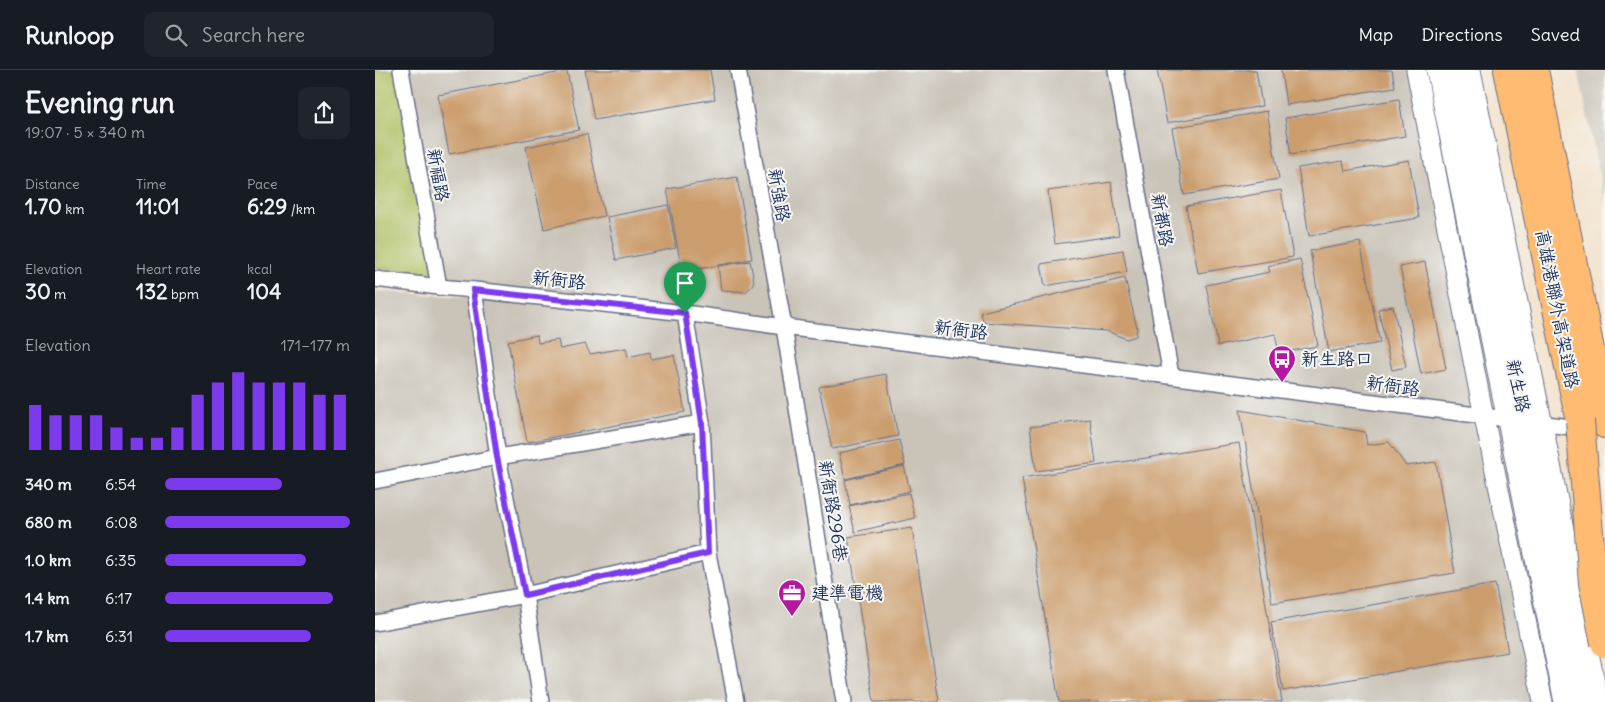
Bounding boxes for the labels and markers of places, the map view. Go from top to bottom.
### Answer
pin [664,262,706,313]
bus stop icon: 新生路口 [1267,344,1297,383]
place label: 新生路口 [1301,347,1373,370]
office icon: 建準電機 [777,578,807,617]
place label: 建準電機 [811,581,883,604]

